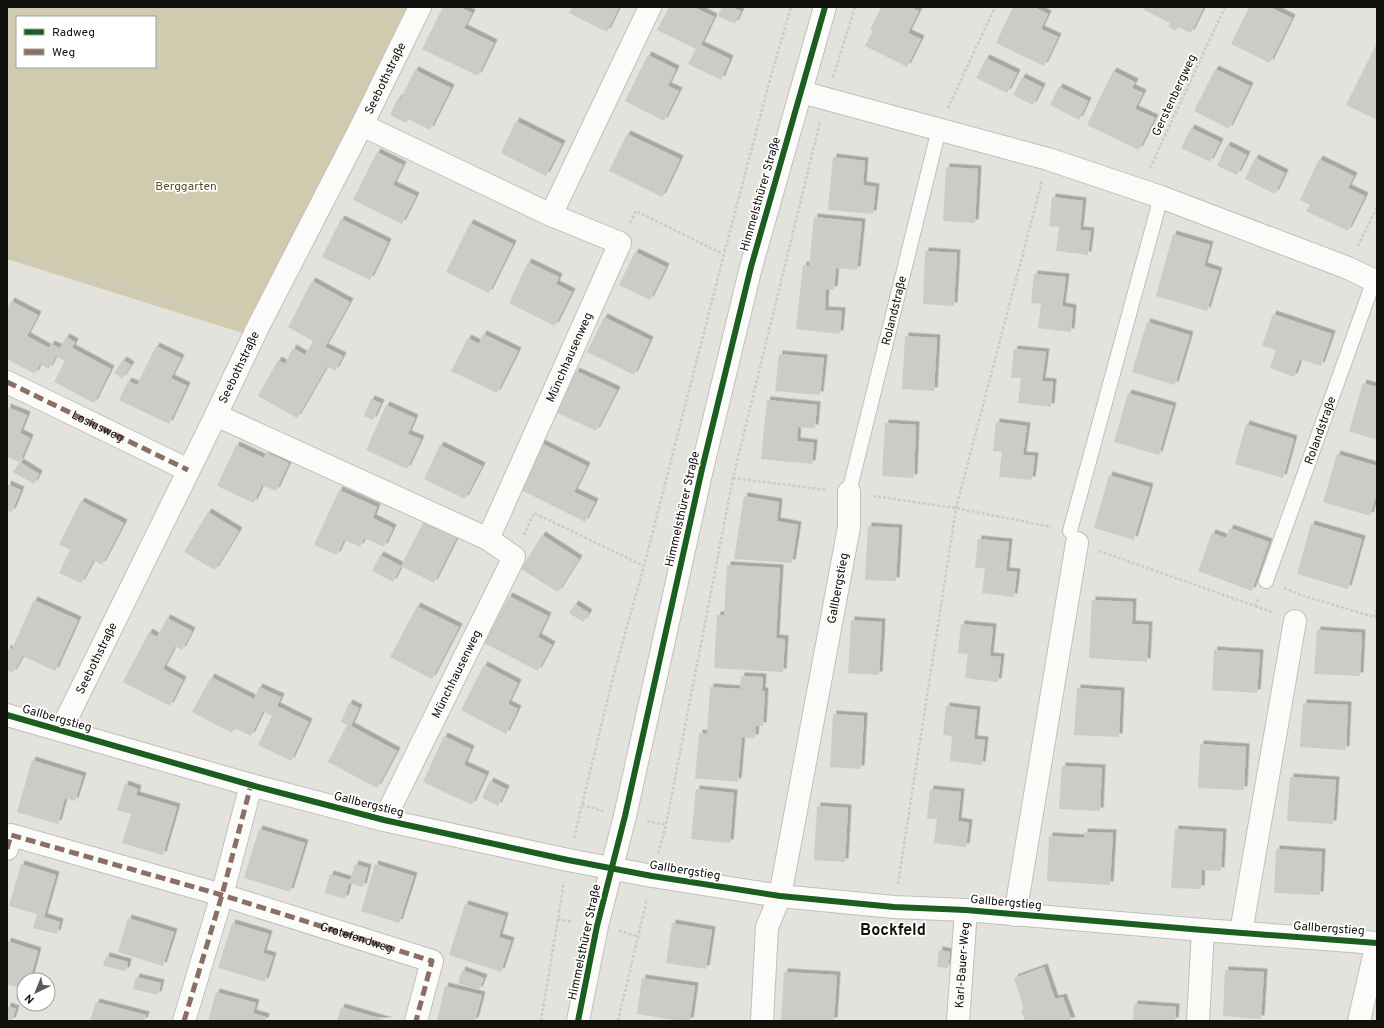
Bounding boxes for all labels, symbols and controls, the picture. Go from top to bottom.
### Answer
legend [16,16,156,68]
text: Radweg [52,25,95,41]
street label: Seebothstraße [362,40,410,117]
text: Weg [52,45,75,61]
street label: Gerstenbergweg [1149,52,1201,139]
street label: Himmelsthürer Straße [737,135,785,253]
park label: Berggarten [155,179,217,195]
street label: Rolandstraße [879,274,911,347]
street label: Münchhausenweg [543,310,597,405]
street label: Seebothstraße [216,329,264,406]
street label: Rolandstraße [1301,395,1341,467]
street label: Losiusweg [69,408,126,447]
street label: Himmelsthürer Straße [662,450,704,569]
street label: Gallbergstieg [824,551,853,625]
street label: Seebothstraße [73,620,122,697]
street label: Münchhausenweg [429,627,486,721]
street label: Gallbergstieg [20,701,93,737]
street label: Gallbergstieg [332,789,406,821]
street label: Gallbergstieg [648,857,722,885]
street label: Himmelsthürer Straße [565,883,605,1002]
street label: Gallbergstieg [969,892,1042,914]
street label: Grotefendweg [318,919,395,957]
street label: Gallbergstieg [1293,919,1365,939]
district label: Bockfeld [860,921,926,941]
street label: Karl-Bauer-Weg [952,921,974,1009]
north arrow [16,972,56,1012]
text: N [22,991,38,1006]

